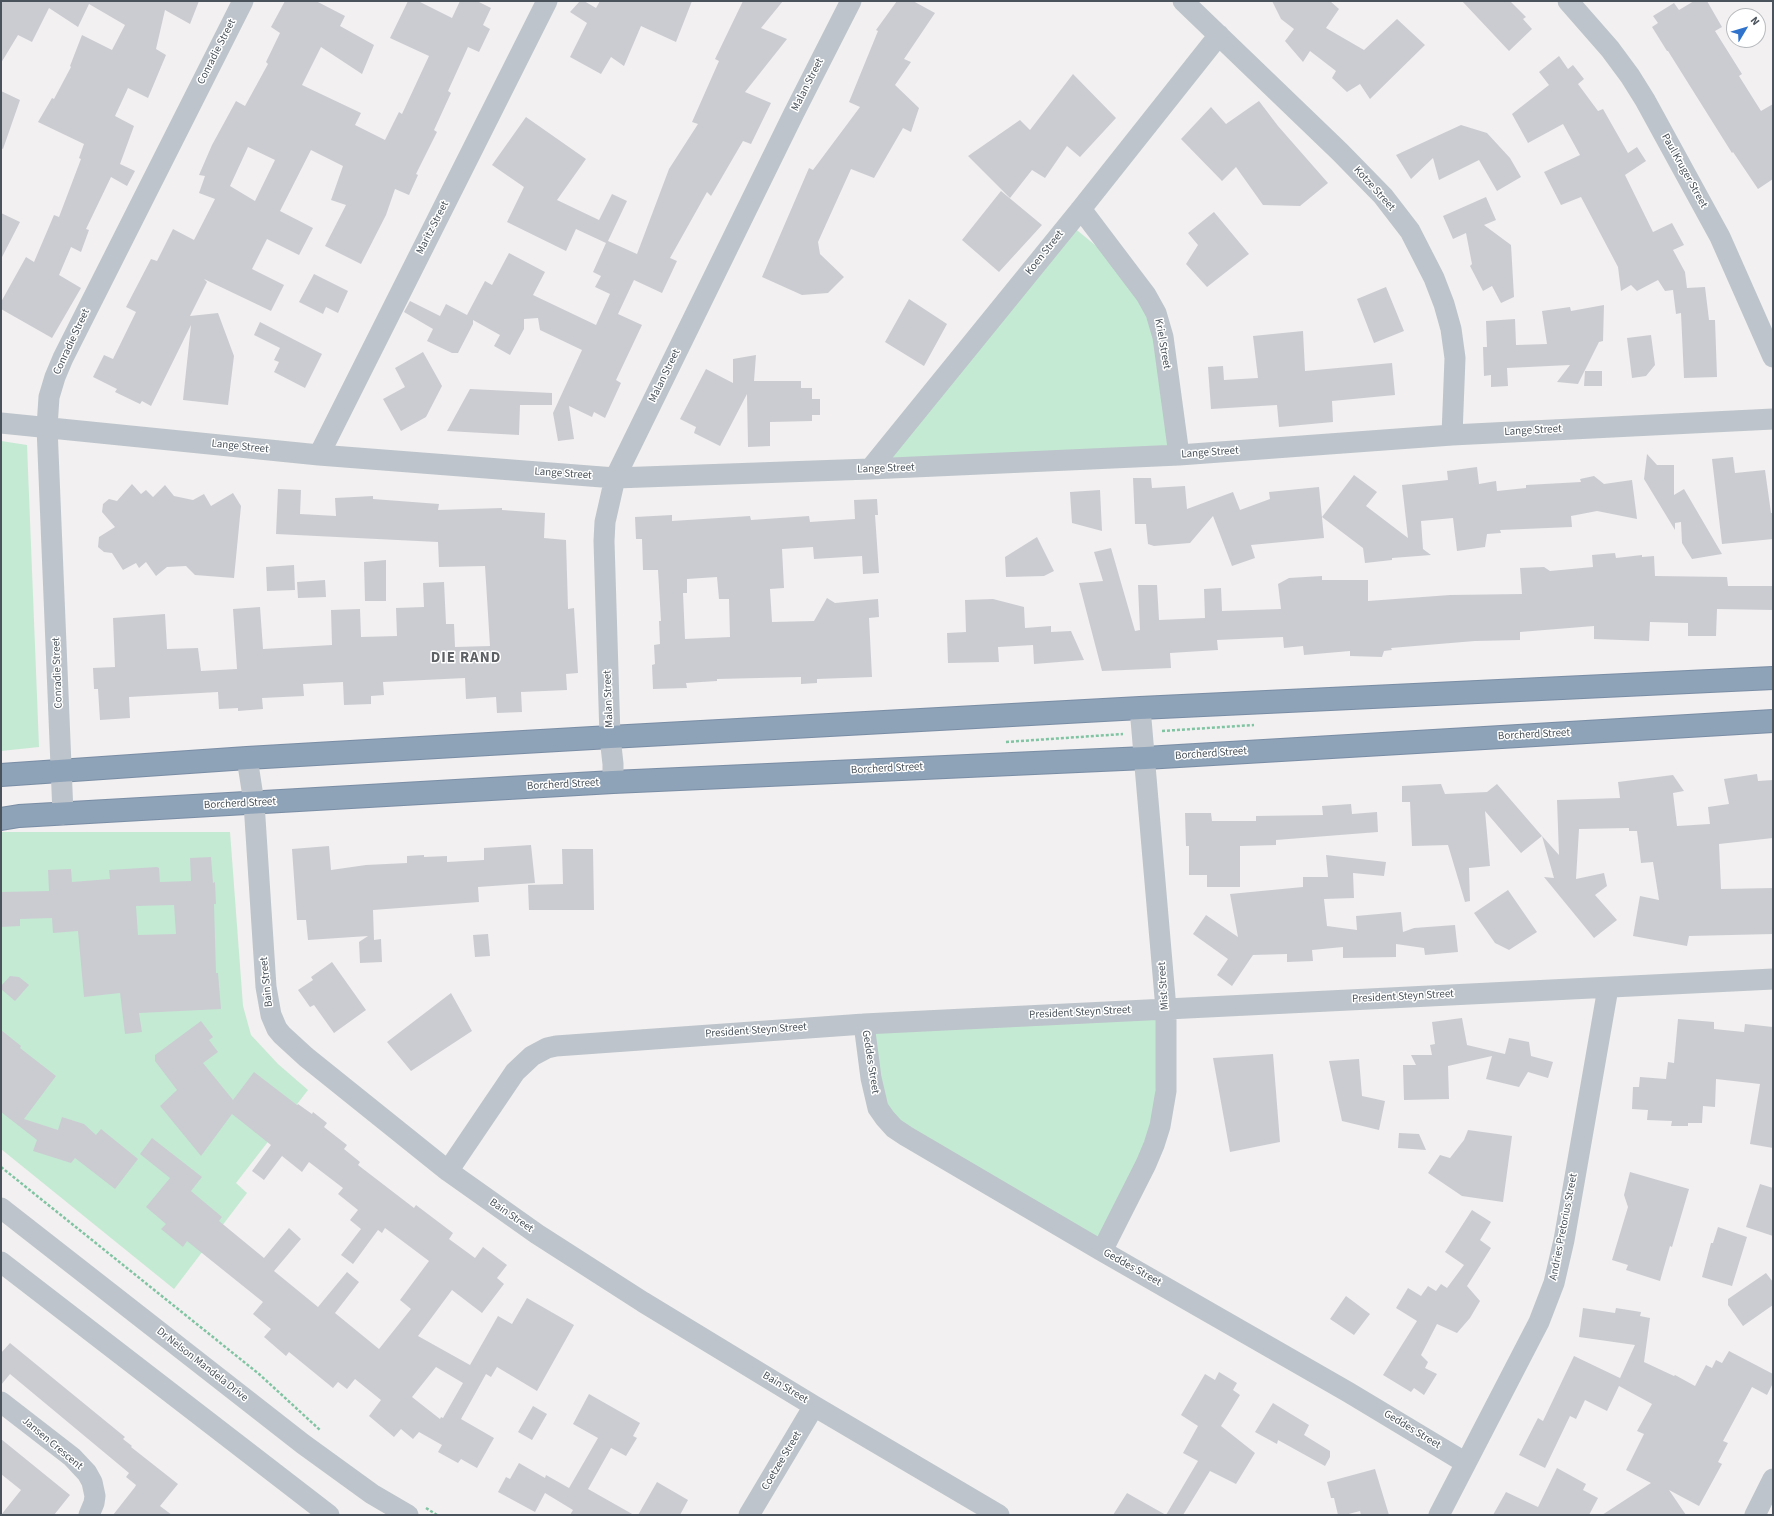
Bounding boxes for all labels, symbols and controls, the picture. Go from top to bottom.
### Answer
north arrow [1726,8,1766,48]
text: N [1747,13,1763,28]
street label: Conradie Street [195,17,239,87]
street label: Malan Street [789,56,827,114]
street label: Paul Kruger Street [1658,132,1710,210]
street label: Kotze Street [1351,164,1397,214]
street label: Maritz Street [414,199,452,257]
street label: Koen Street [1023,228,1067,278]
street label: Conradie Street [51,307,93,377]
street label: Kriel Street [1151,318,1173,370]
street label: Malan Street [646,347,684,405]
street label: Lange Street [1504,423,1562,439]
street label: Lange Street [211,437,269,457]
street label: Lange Street [1181,444,1239,462]
street label: Lange Street [857,461,915,477]
street label: Lange Street [534,465,592,483]
street label: Conradie Street [50,637,66,709]
district label: DIE RAND [431,650,501,668]
street label: Malan Street [601,670,617,728]
street label: Borcherd Street [1498,727,1570,743]
street label: Borcherd Street [1175,745,1247,763]
street label: Borcherd Street [851,761,923,777]
street label: Borcherd Street [527,777,599,793]
street label: Borcherd Street [204,796,276,812]
street label: Bain Street [258,956,276,1008]
street label: Mist Street [1156,961,1172,1011]
street label: President Steyn Street [1352,988,1454,1006]
street label: President Steyn Street [1029,1004,1131,1022]
street label: President Steyn Street [705,1021,807,1041]
street label: Geddes Street [858,1029,882,1095]
street label: Andries Pretorius Street [1547,1172,1581,1282]
street label: Bain Street [487,1196,535,1236]
street label: Geddes Street [1101,1247,1163,1289]
street label: Dr Nelson Mandela Drive [154,1325,250,1405]
street label: Bain Street [760,1369,810,1407]
street label: Geddes Street [1381,1408,1443,1452]
street label: Jansen Crescent [19,1415,85,1473]
street label: Coetzee Street [759,1429,805,1493]

